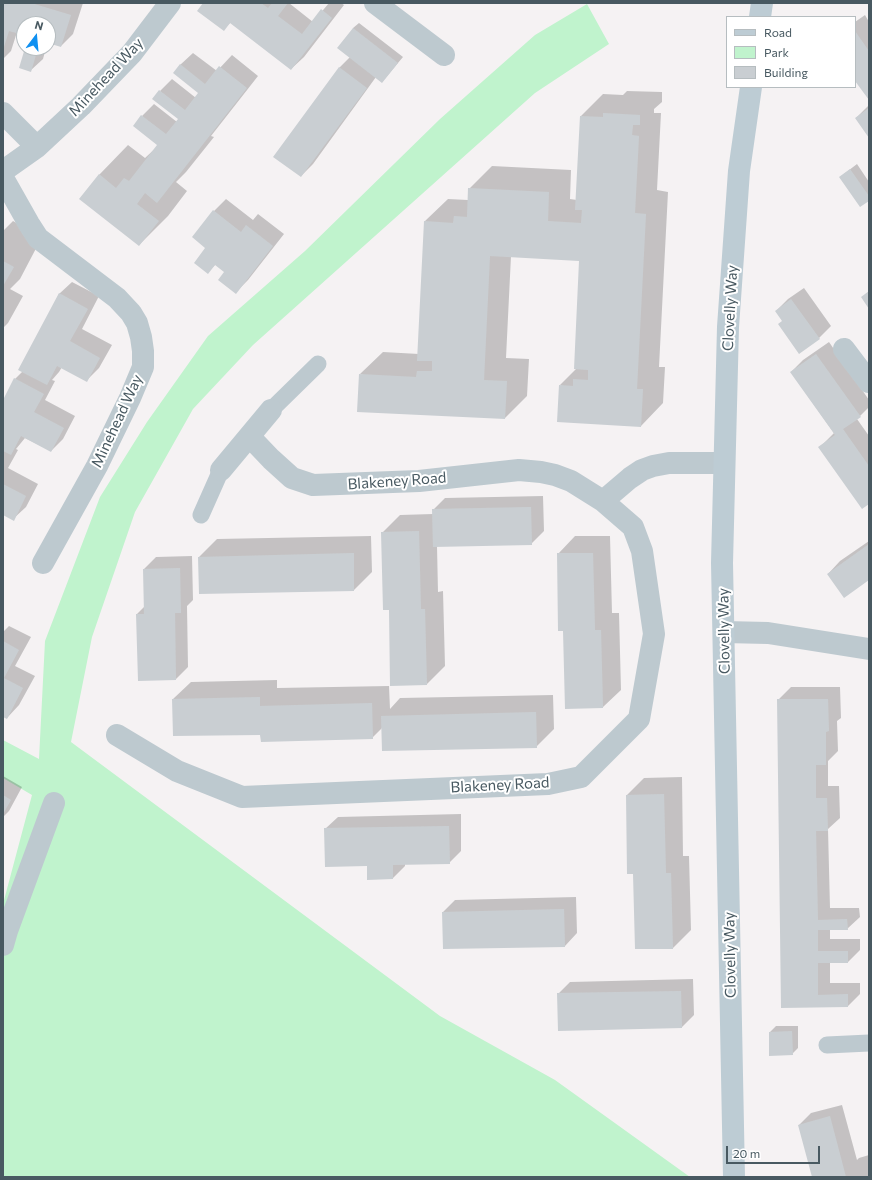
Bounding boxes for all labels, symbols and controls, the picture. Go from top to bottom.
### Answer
north arrow [16,16,56,56]
legend [726,16,856,88]
text: N [33,18,45,32]
text: Road [764,25,792,39]
street label: Minehead Way [65,34,147,120]
text: Park [764,45,789,59]
text: Building [764,65,808,79]
street label: Clovelly Way [719,264,741,352]
street label: Minehead Way [88,372,146,470]
street label: Blakeney Road [347,469,447,493]
street label: Clovelly Way [714,588,734,674]
street label: Blakeney Road [450,773,550,797]
street label: Clovelly Way [720,912,740,998]
scale bar [728,1138,822,1164]
text: 20 m [733,1146,760,1160]

